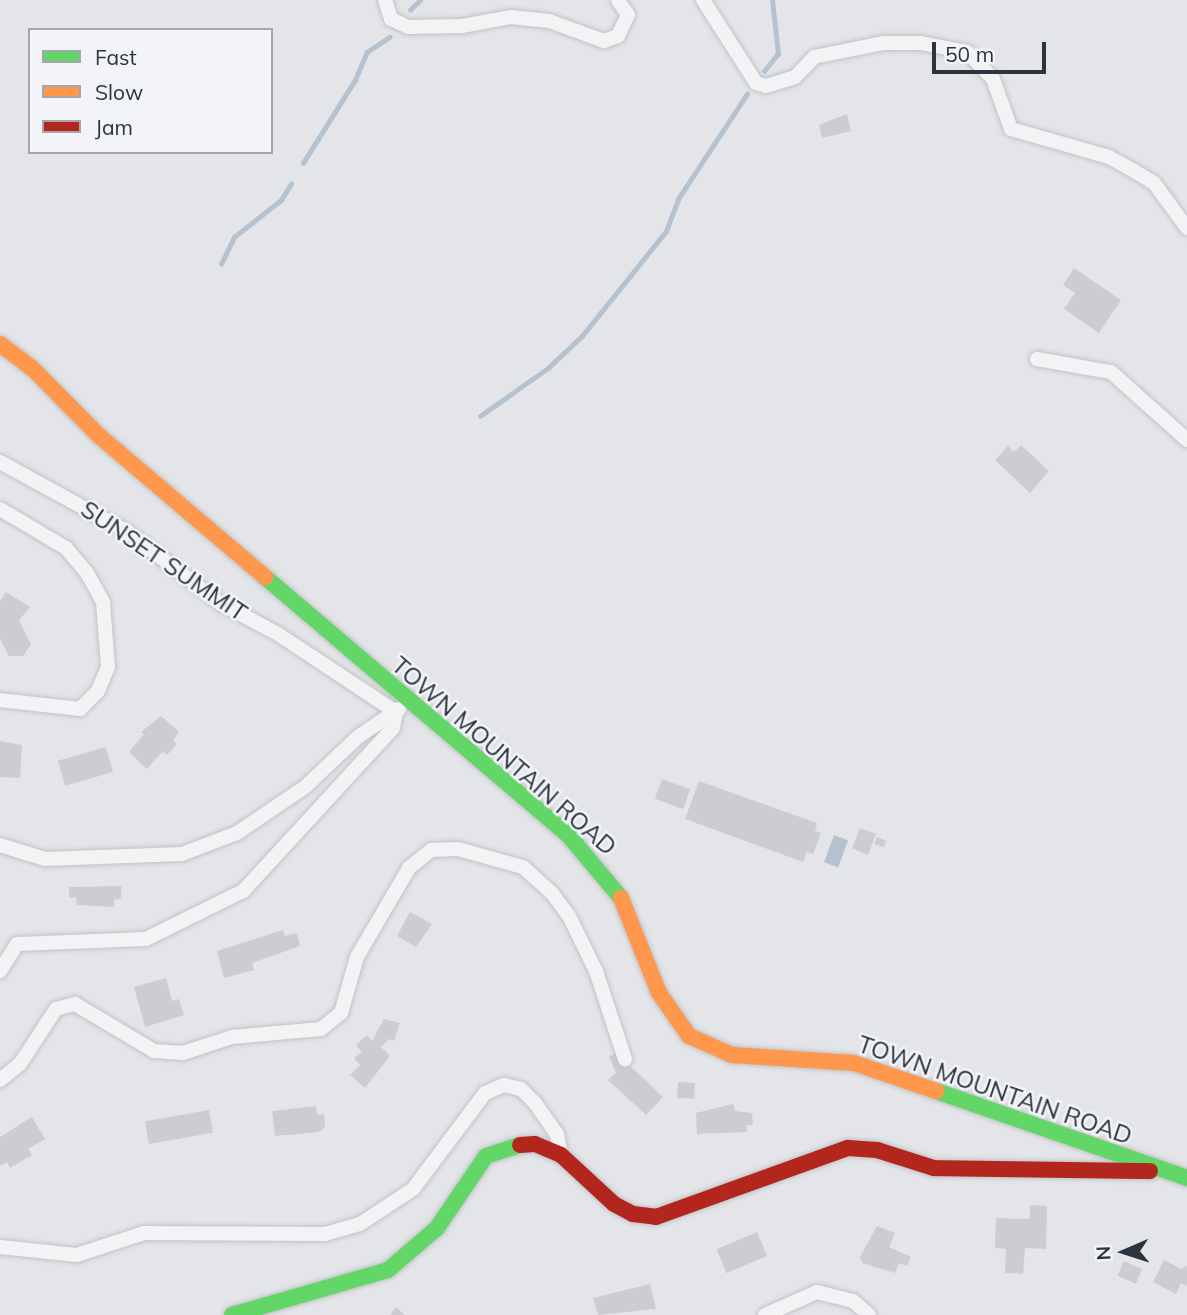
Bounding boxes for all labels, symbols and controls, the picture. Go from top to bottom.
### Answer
legend [28,28,273,154]
scale bar [935,28,1049,72]
text: 50 m [945,41,994,67]
text: Fast [95,44,137,70]
text: Slow [95,79,143,105]
text: Jam [95,114,133,140]
street label: SUNSET SUMMIT [75,495,253,627]
street label: TOWN MOUNTAIN ROAD [386,651,622,861]
street label: TOWN MOUNTAIN ROAD [854,1029,1136,1151]
north arrow [1089,1217,1159,1287]
text: N [1091,1245,1115,1261]

